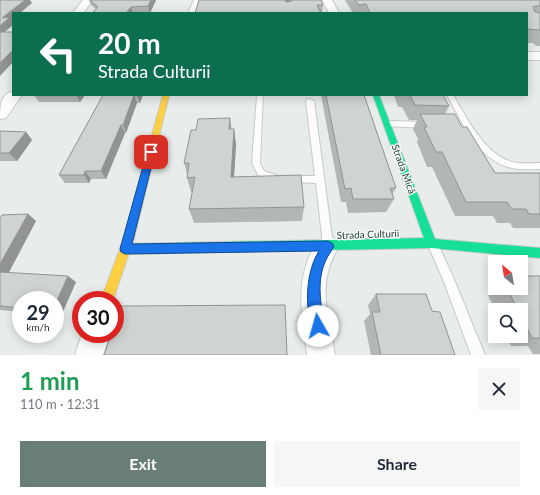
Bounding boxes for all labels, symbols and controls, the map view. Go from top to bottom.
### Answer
text: 20 m [98,26,161,60]
icon: left [32,28,84,80]
text: Strada Culturii [98,60,211,82]
pin [134,135,168,169]
icon: arrive [140,141,162,163]
street label: Strada Mică [390,143,419,195]
street label: Strada Culturii [337,227,399,241]
north arrow [488,255,528,295]
map controls [488,255,528,343]
speed limit sign: 30 [72,291,124,343]
text: 29 [26,300,50,324]
button: search [488,303,528,343]
position arrow [297,305,339,347]
text: km/h [26,321,50,333]
text: 1 min [20,366,80,395]
button: close [478,368,520,410]
text: 110 m · 12:31 [20,396,100,412]
button: Exit [20,441,266,487]
button: Share [274,441,520,487]

